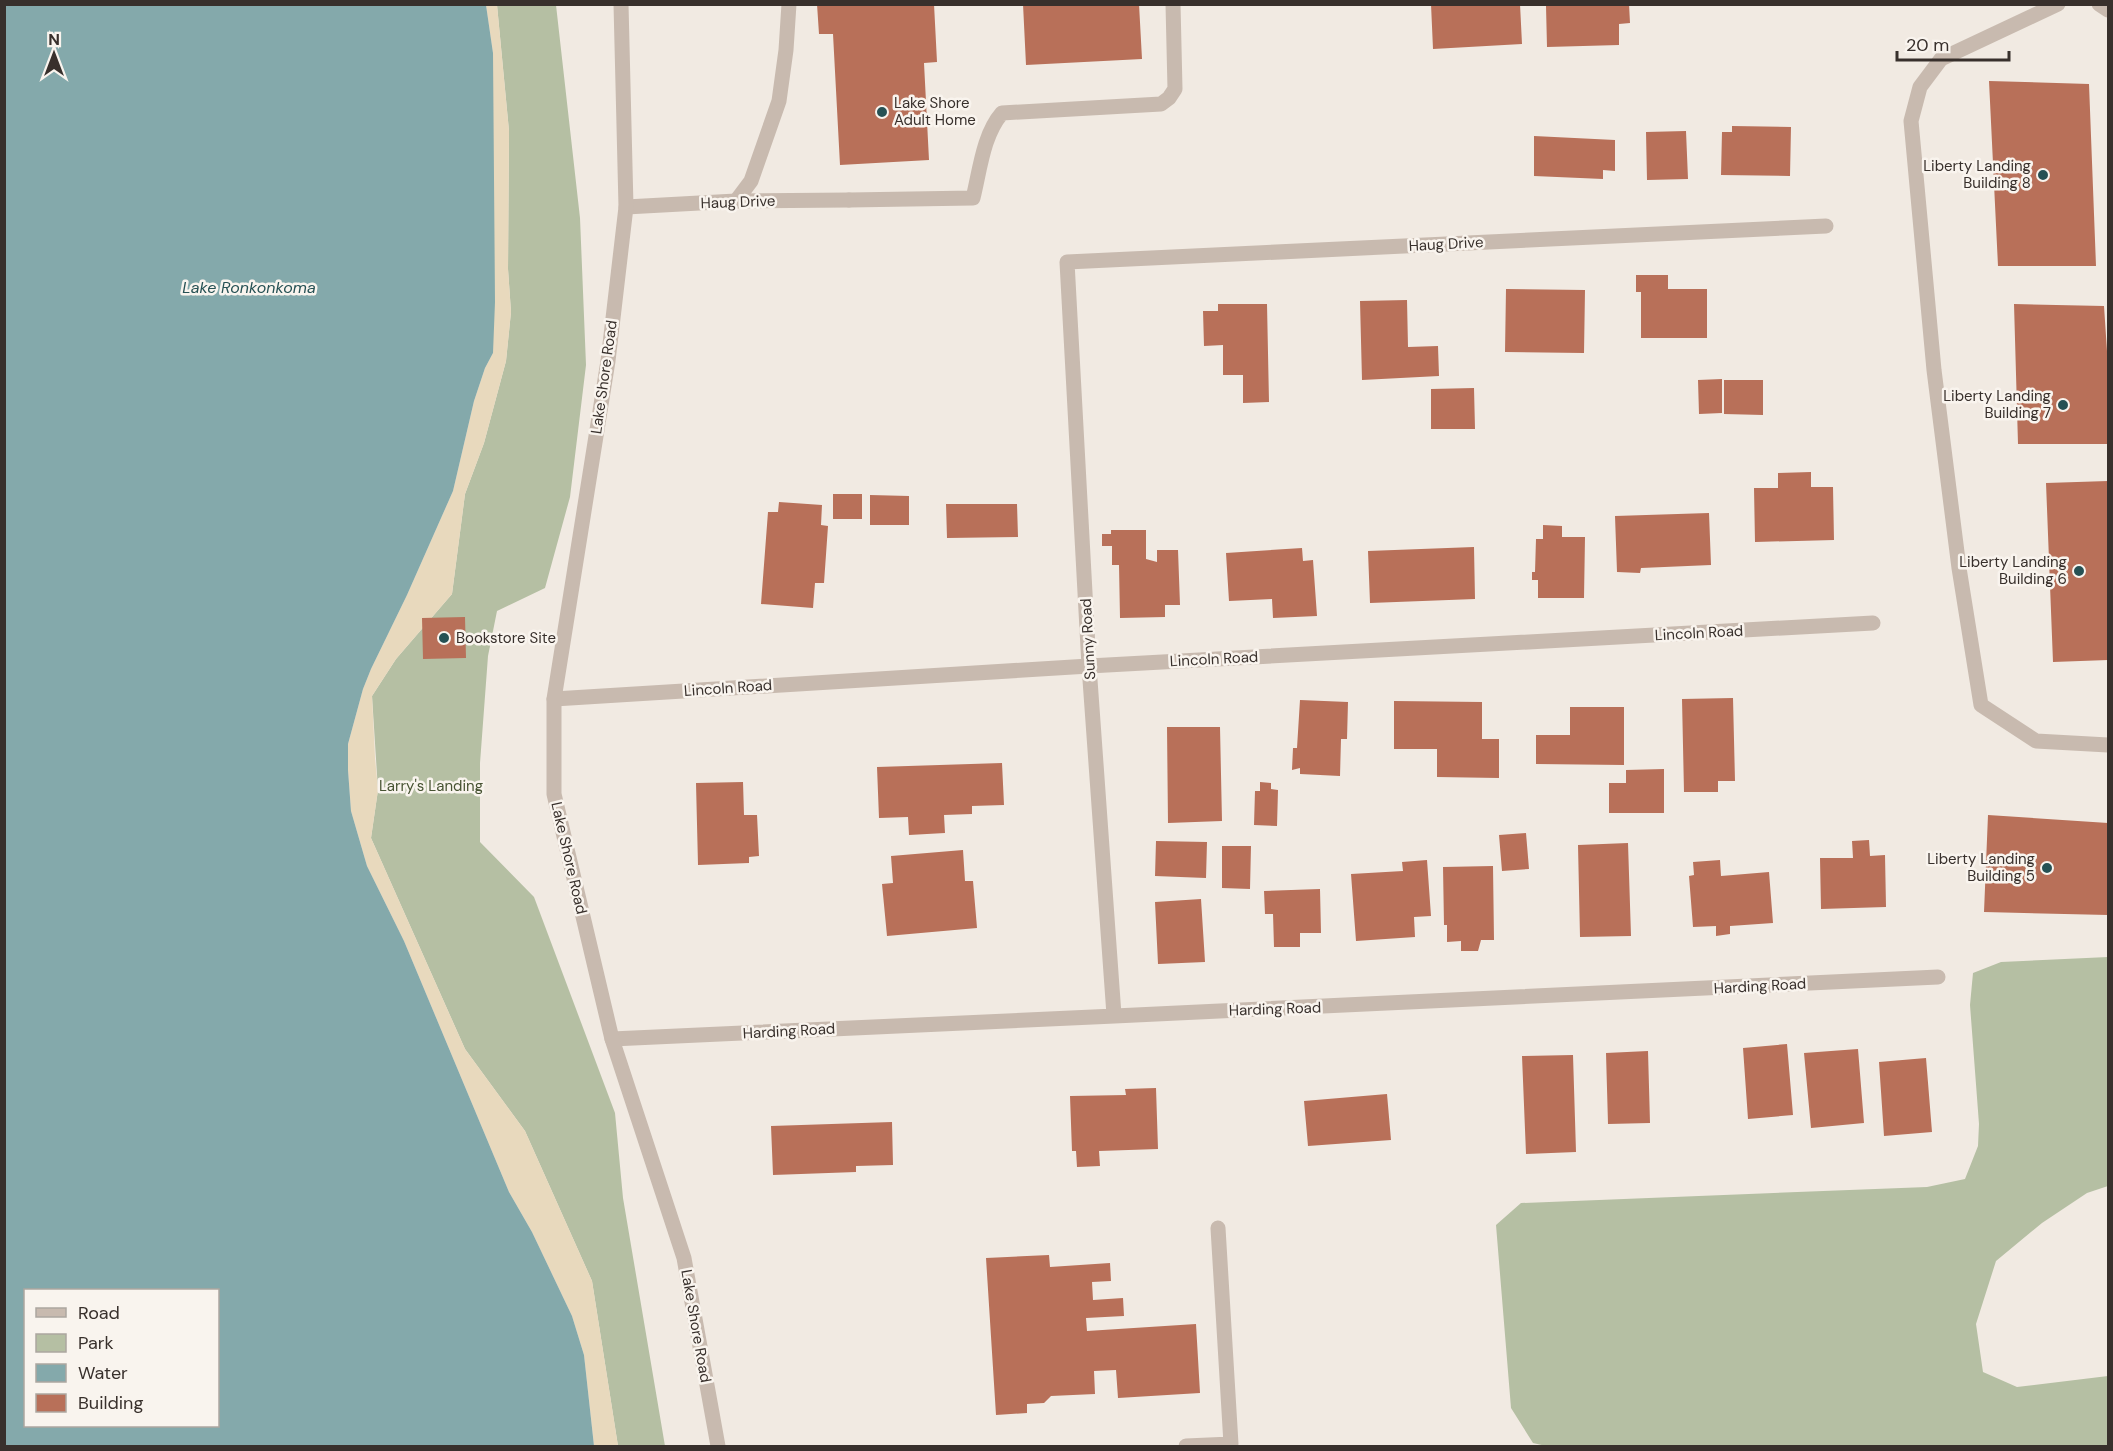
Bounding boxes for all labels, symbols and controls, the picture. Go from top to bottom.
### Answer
north arrow [24,24,84,84]
scale bar [1897,24,2010,62]
text: N [48,29,60,50]
text: 20 m [1906,33,1949,57]
place label: Lake Shore Adult Home [894,93,976,130]
marker: Lake Shore Adult Home [875,105,889,119]
place label: Liberty Landing Building 8 [1923,156,2031,193]
marker: Liberty Landing Building 8 [2036,168,2050,182]
street label: Haug Drive [700,191,776,213]
street label: Haug Drive [1408,232,1484,256]
water label: Lake Ronkonkoma [182,277,316,298]
street label: Lake Shore Road [586,319,622,435]
place label: Liberty Landing Building 7 [1943,386,2051,423]
marker: Liberty Landing Building 7 [2056,398,2070,412]
place label: Liberty Landing Building 6 [1959,552,2067,589]
marker: Liberty Landing Building 6 [2072,564,2086,578]
street label: Sunny Road [1076,598,1100,680]
street label: Lincoln Road [1654,621,1744,645]
place label: Bookstore Site [456,628,556,648]
marker: Bookstore Site [437,631,451,645]
street label: Lincoln Road [1169,647,1259,671]
street label: Lincoln Road [683,675,773,701]
park label: Larry's Landing [379,776,483,796]
street label: Lake Shore Road [546,800,592,916]
place label: Liberty Landing Building 5 [1927,849,2035,886]
marker: Liberty Landing Building 5 [2040,861,2054,875]
street label: Harding Road [1713,974,1807,998]
street label: Harding Road [1228,997,1322,1021]
street label: Harding Road [742,1019,836,1043]
street label: Lake Shore Road [676,1268,716,1384]
legend [24,1289,219,1427]
text: Road [78,1301,120,1325]
text: Park [78,1331,114,1355]
text: Water [78,1361,128,1385]
text: Building [78,1391,143,1415]

